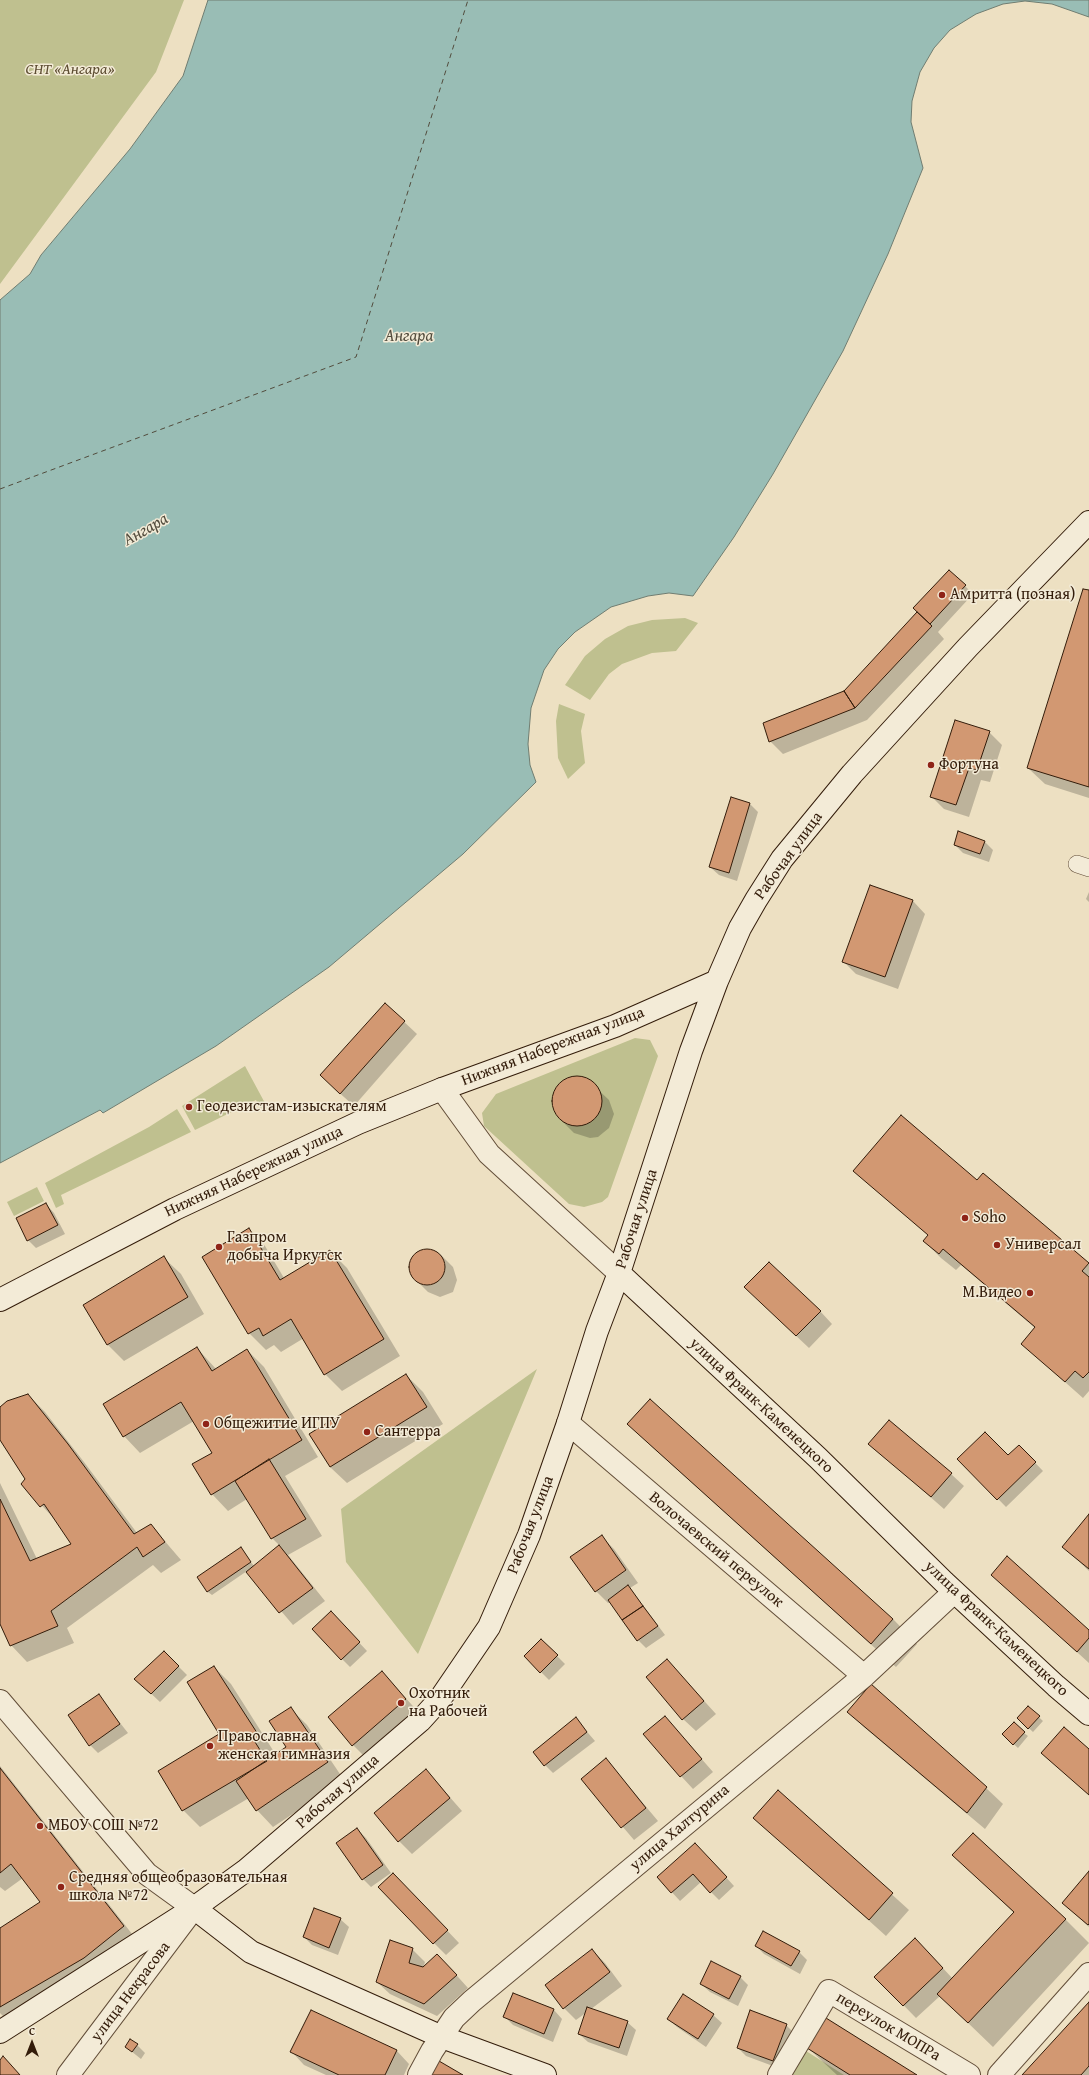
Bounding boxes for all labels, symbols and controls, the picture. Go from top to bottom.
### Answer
park label: СНТ «Ангара» [25,60,115,80]
water label: Ангара [385,327,433,347]
water label: Ангара [120,509,172,551]
place label: Амритта (позная) [950,585,1075,605]
marker: Амритта (позная) [937,590,947,600]
place label: Фортуна [939,755,999,775]
marker: Фортуна [926,760,936,770]
street label: Рабочая улица [751,808,827,904]
street label: Нижняя Набережная улица [459,1003,647,1091]
place label: Геодезистам-изыскателям [197,1097,387,1117]
marker: Геодезистам-изыскателям [184,1102,194,1112]
street label: Нижняя Набережная улица [162,1122,346,1222]
street label: Рабочая улица [612,1167,662,1271]
place label: Soho [973,1208,1006,1228]
marker: Soho [960,1213,970,1223]
place label: Газпром добыча Иркутск [227,1228,342,1266]
place label: Универсал [1005,1235,1081,1255]
marker: Универсал [992,1240,1002,1250]
marker: Газпром добыча Иркутск [214,1242,224,1252]
place label: М.Видео [963,1283,1022,1303]
marker: М.Видео [1025,1288,1035,1298]
street label: улица Франк-Каменецкого [685,1334,837,1478]
place label: Общежитие ИГПУ [214,1414,340,1434]
marker: Общежитие ИГПУ [201,1419,211,1429]
place label: Сантерра [375,1422,441,1442]
marker: Сантерра [362,1427,372,1437]
street label: Рабочая улица [503,1473,559,1577]
street label: Волочаевский переулок [645,1488,787,1612]
street label: улица Франк-Каменецкого [920,1557,1072,1701]
place label: Охотник на Рабочей [409,1684,488,1722]
marker: Охотник на Рабочей [396,1698,406,1708]
place label: Православная женская гимназия [218,1727,350,1765]
marker: Православная женская гимназия [205,1741,215,1751]
street label: Рабочая улица [293,1751,383,1833]
street label: улица Халтурина [626,1781,734,1875]
place label: МБОУ СОШ №72 [48,1816,158,1836]
marker: МБОУ СОШ №72 [35,1821,45,1831]
place label: Средняя общеобразовательная школа №72 [69,1868,287,1906]
marker: Средняя общеобразовательная школа №72 [56,1882,66,1892]
street label: улица Некрасова [87,1938,175,2046]
street label: переулок МОПРа [832,1988,944,2066]
north arrow [12,2023,52,2063]
text: С [29,2023,35,2039]

